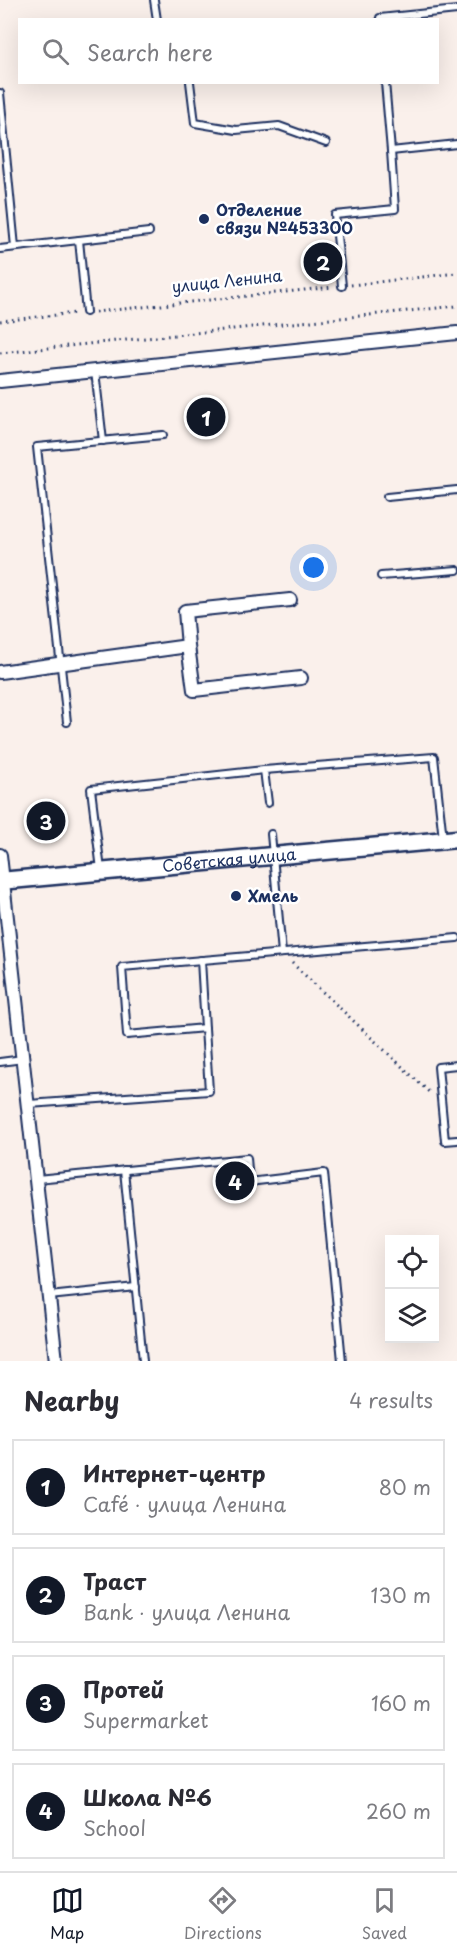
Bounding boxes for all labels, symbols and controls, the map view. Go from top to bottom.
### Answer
search box [18,18,439,84]
icon: search [39,35,72,68]
text: Search here [87,35,213,68]
place label: Отделение связи №453300 [216,197,353,239]
marker: Отделение связи №453300 [197,212,211,226]
pin: 2 [304,240,342,284]
street label: улица Ленина [170,262,283,298]
pin: 1 [186,394,226,440]
your location [299,553,328,582]
pin: 3 [26,798,66,844]
street label: Советская улица [161,841,297,877]
place label: Хмель [248,883,298,907]
marker: Хмель [229,889,243,903]
pin: 4 [216,1158,254,1204]
map controls [385,1235,439,1343]
button: locate [385,1235,439,1289]
button: layers [385,1289,439,1343]
text: Nearby [24,1381,119,1420]
text: 4 results [349,1385,433,1415]
text: Интернет-центр [83,1456,266,1489]
text: 1 [41,1472,50,1502]
text: 80 m [379,1472,431,1502]
text: Café · улица Ленина [83,1489,286,1519]
text: Траст [83,1564,146,1597]
text: 2 [38,1580,53,1610]
text: 130 m [371,1580,431,1610]
text: Bank · улица Ленина [83,1597,290,1627]
text: Протей [83,1672,164,1705]
text: 3 [39,1688,52,1718]
text: 160 m [371,1688,431,1718]
text: Supermarket [83,1705,209,1735]
text: Школа №6 [83,1780,212,1813]
text: 4 [39,1796,52,1826]
text: 260 m [366,1796,431,1826]
text: School [83,1813,146,1843]
tab: Map [50,1884,84,1944]
tab: Directions [184,1884,262,1944]
tab: Saved [362,1884,407,1944]

